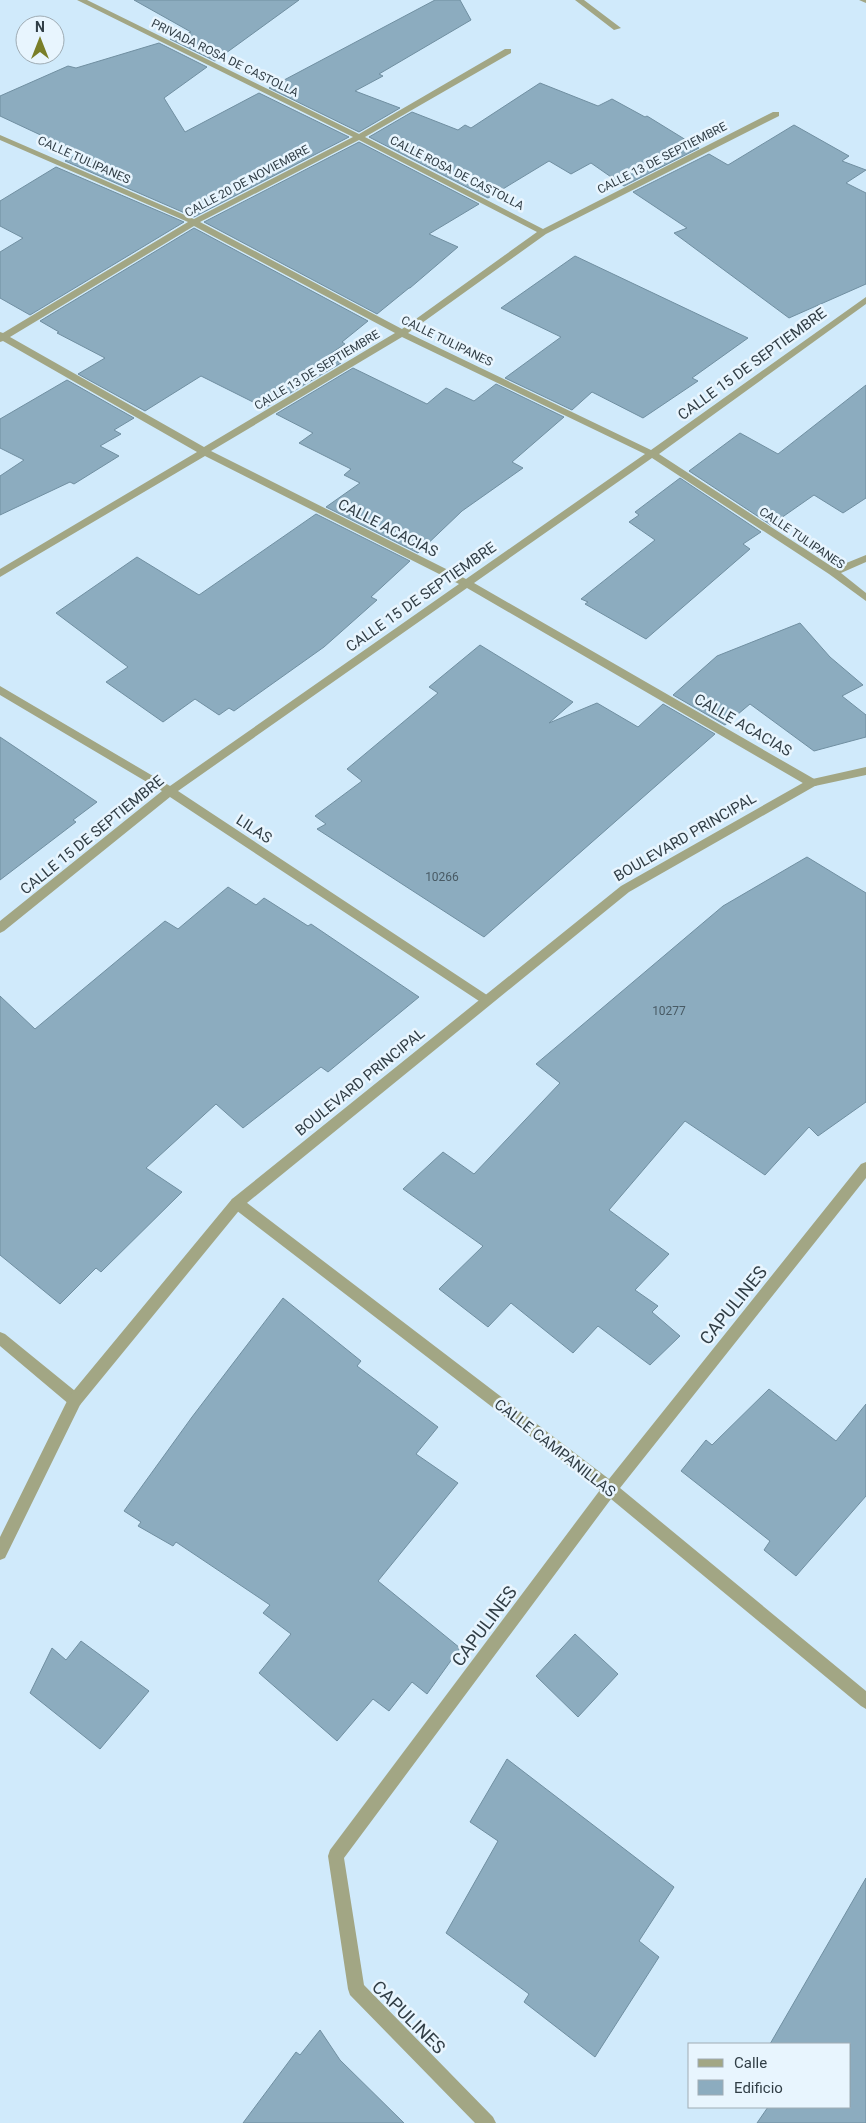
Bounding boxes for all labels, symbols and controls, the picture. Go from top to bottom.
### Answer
north arrow [15,15,65,65]
street label: PRIVADA ROSA DE CASTOLLA [149,16,301,100]
text: N [35,19,45,35]
street label: CALLE 13 DE SEPTIEMBRE [595,119,729,197]
street label: CALLE TULIPANES [36,133,132,187]
street label: CALLE ROSA DE CASTOLLA [388,133,526,213]
street label: CALLE 20 DE NOVIEMBRE [182,142,312,220]
street label: CALLE 15 DE SEPTIEMBRE [674,304,830,424]
street label: CALLE TULIPANES [399,313,495,369]
street label: CALLE 13 DE SEPTIEMBRE [252,327,382,413]
street label: CALLE ACACIAS [335,495,441,561]
street label: CALLE TULIPANES [757,504,847,572]
street label: CALLE 15 DE SEPTIEMBRE [342,538,500,656]
street label: CALLE ACACIAS [691,690,795,760]
street label: CALLE 15 DE SEPTIEMBRE [17,771,168,898]
street label: BOULEVARD PRINCIPAL [611,789,759,885]
street label: LILAS [233,811,275,847]
house number: 10266 [425,870,459,884]
house number: 10277 [652,1004,686,1018]
street label: BOULEVARD PRINCIPAL [292,1024,428,1140]
street label: CAPULINES [695,1261,771,1348]
street label: CALLE CAMPANILLAS [491,1395,619,1501]
street label: CAPULINES [447,1582,521,1670]
street label: CAPULINES [368,1976,450,2058]
legend [688,2043,851,2108]
text: Calle [734,2054,767,2072]
text: Edificio [734,2079,783,2097]

